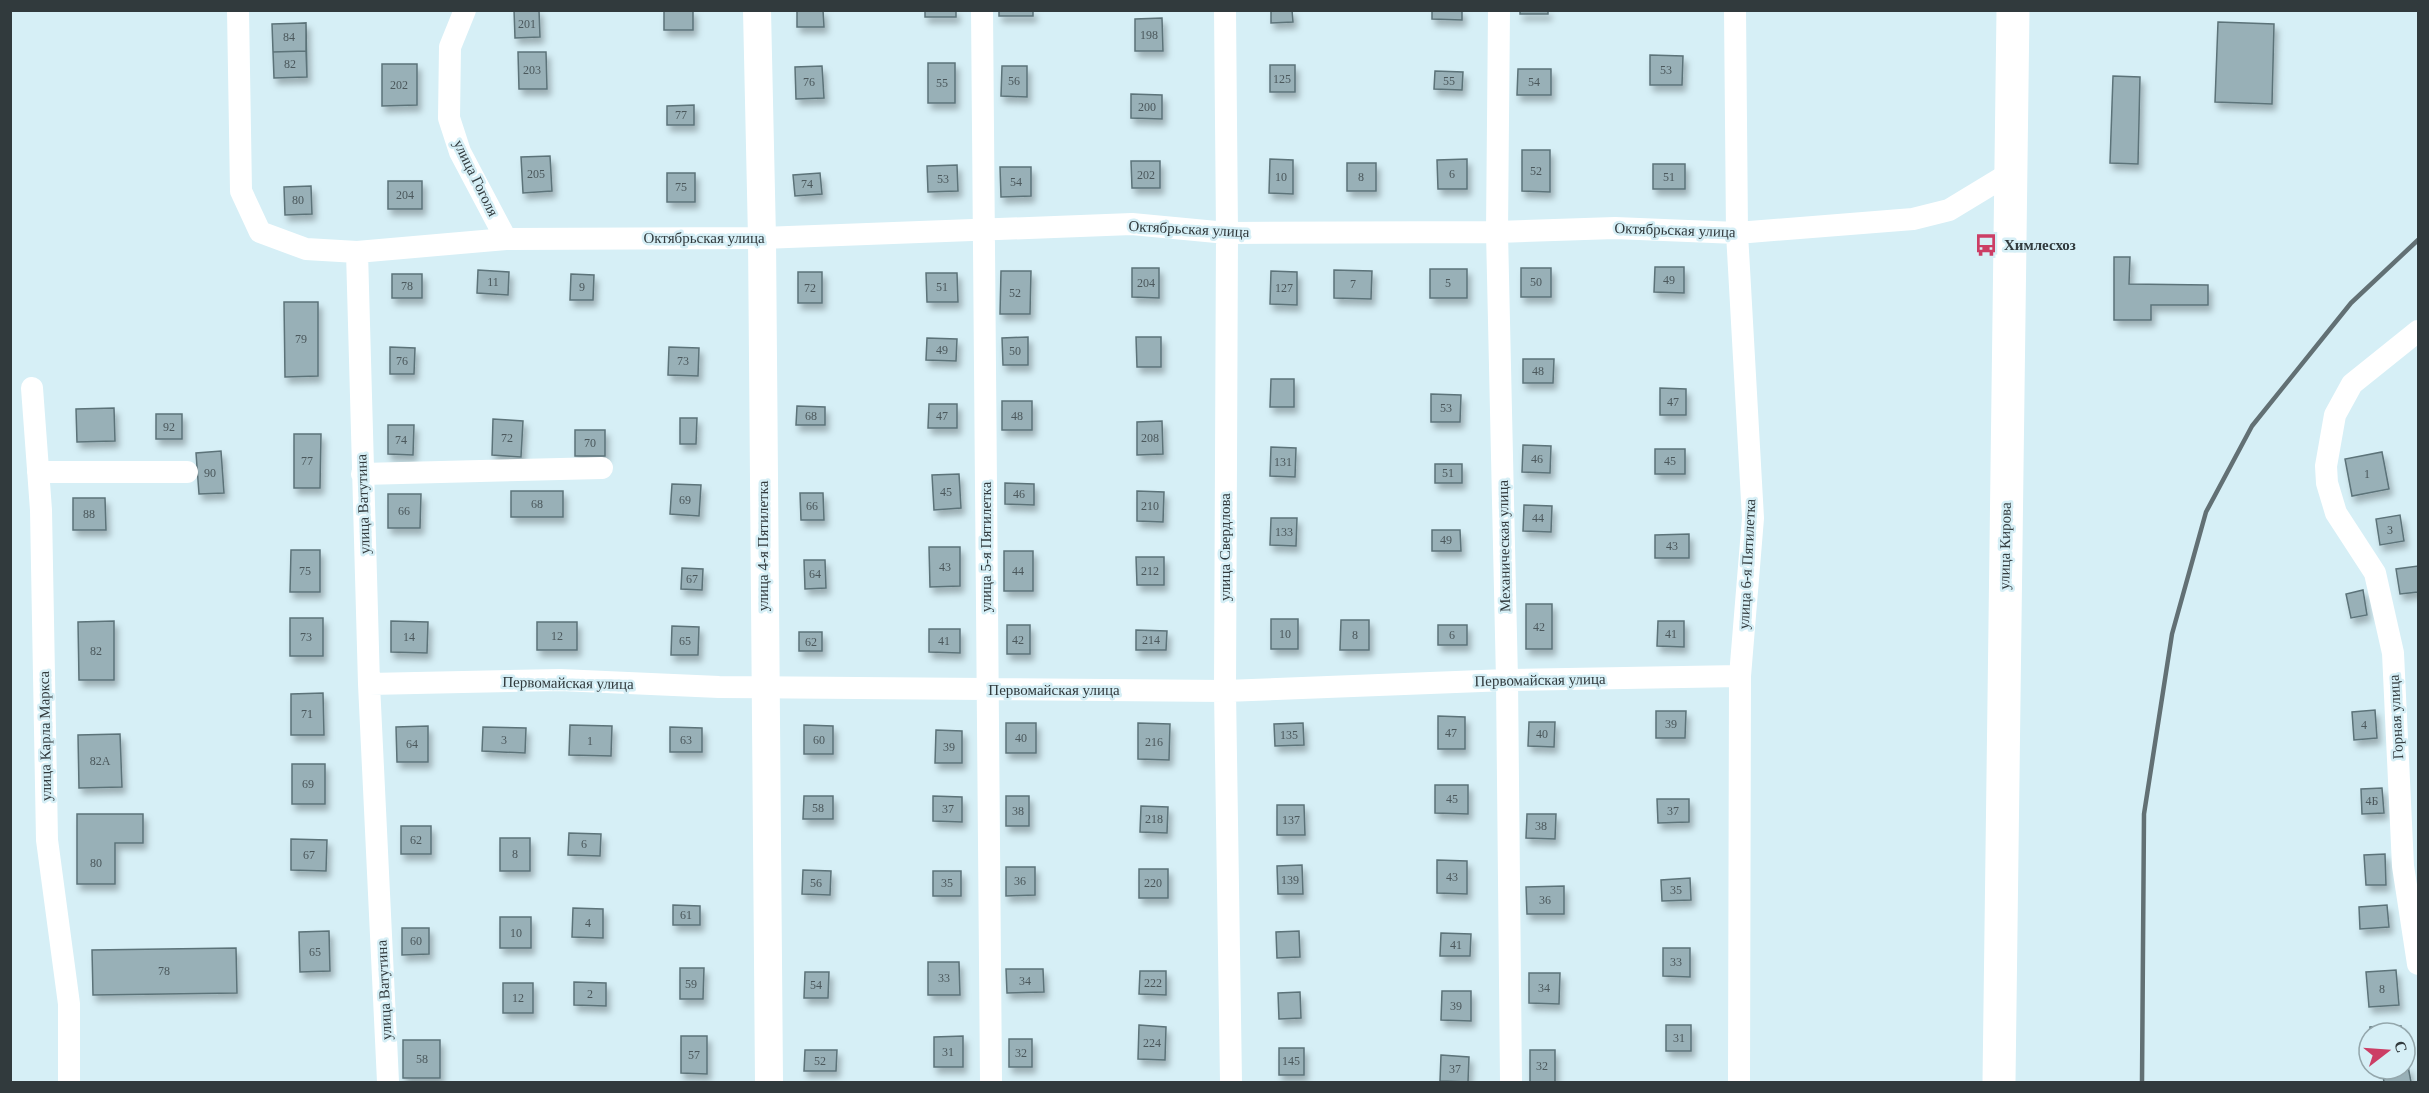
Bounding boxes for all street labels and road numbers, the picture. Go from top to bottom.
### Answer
street label: улица Гоголя [451,137,501,219]
street label: Октябрьская улица [1128,218,1250,240]
street label: Октябрьская улица [1614,220,1736,240]
street label: Октябрьская улица [643,230,765,246]
street label: улица Ватутина [353,453,373,554]
street label: Механическая улица [1495,479,1513,612]
street label: улица 4-я Пятилетка [755,480,771,611]
street label: улица 5-я Пятилетка [978,481,994,612]
street label: улица Свердлова [1217,493,1233,601]
street label: улица 6-я Пятилетка [1736,498,1758,630]
street label: улица Кирова [1996,502,2014,590]
street label: улица Карла Маркса [36,670,54,801]
street label: Первомайская улица [1474,671,1606,689]
street label: Первомайская улица [502,674,634,692]
street label: Горная улица [2386,674,2406,760]
street label: Первомайская улица [988,682,1120,698]
street label: улица Ватутина [373,939,395,1040]

